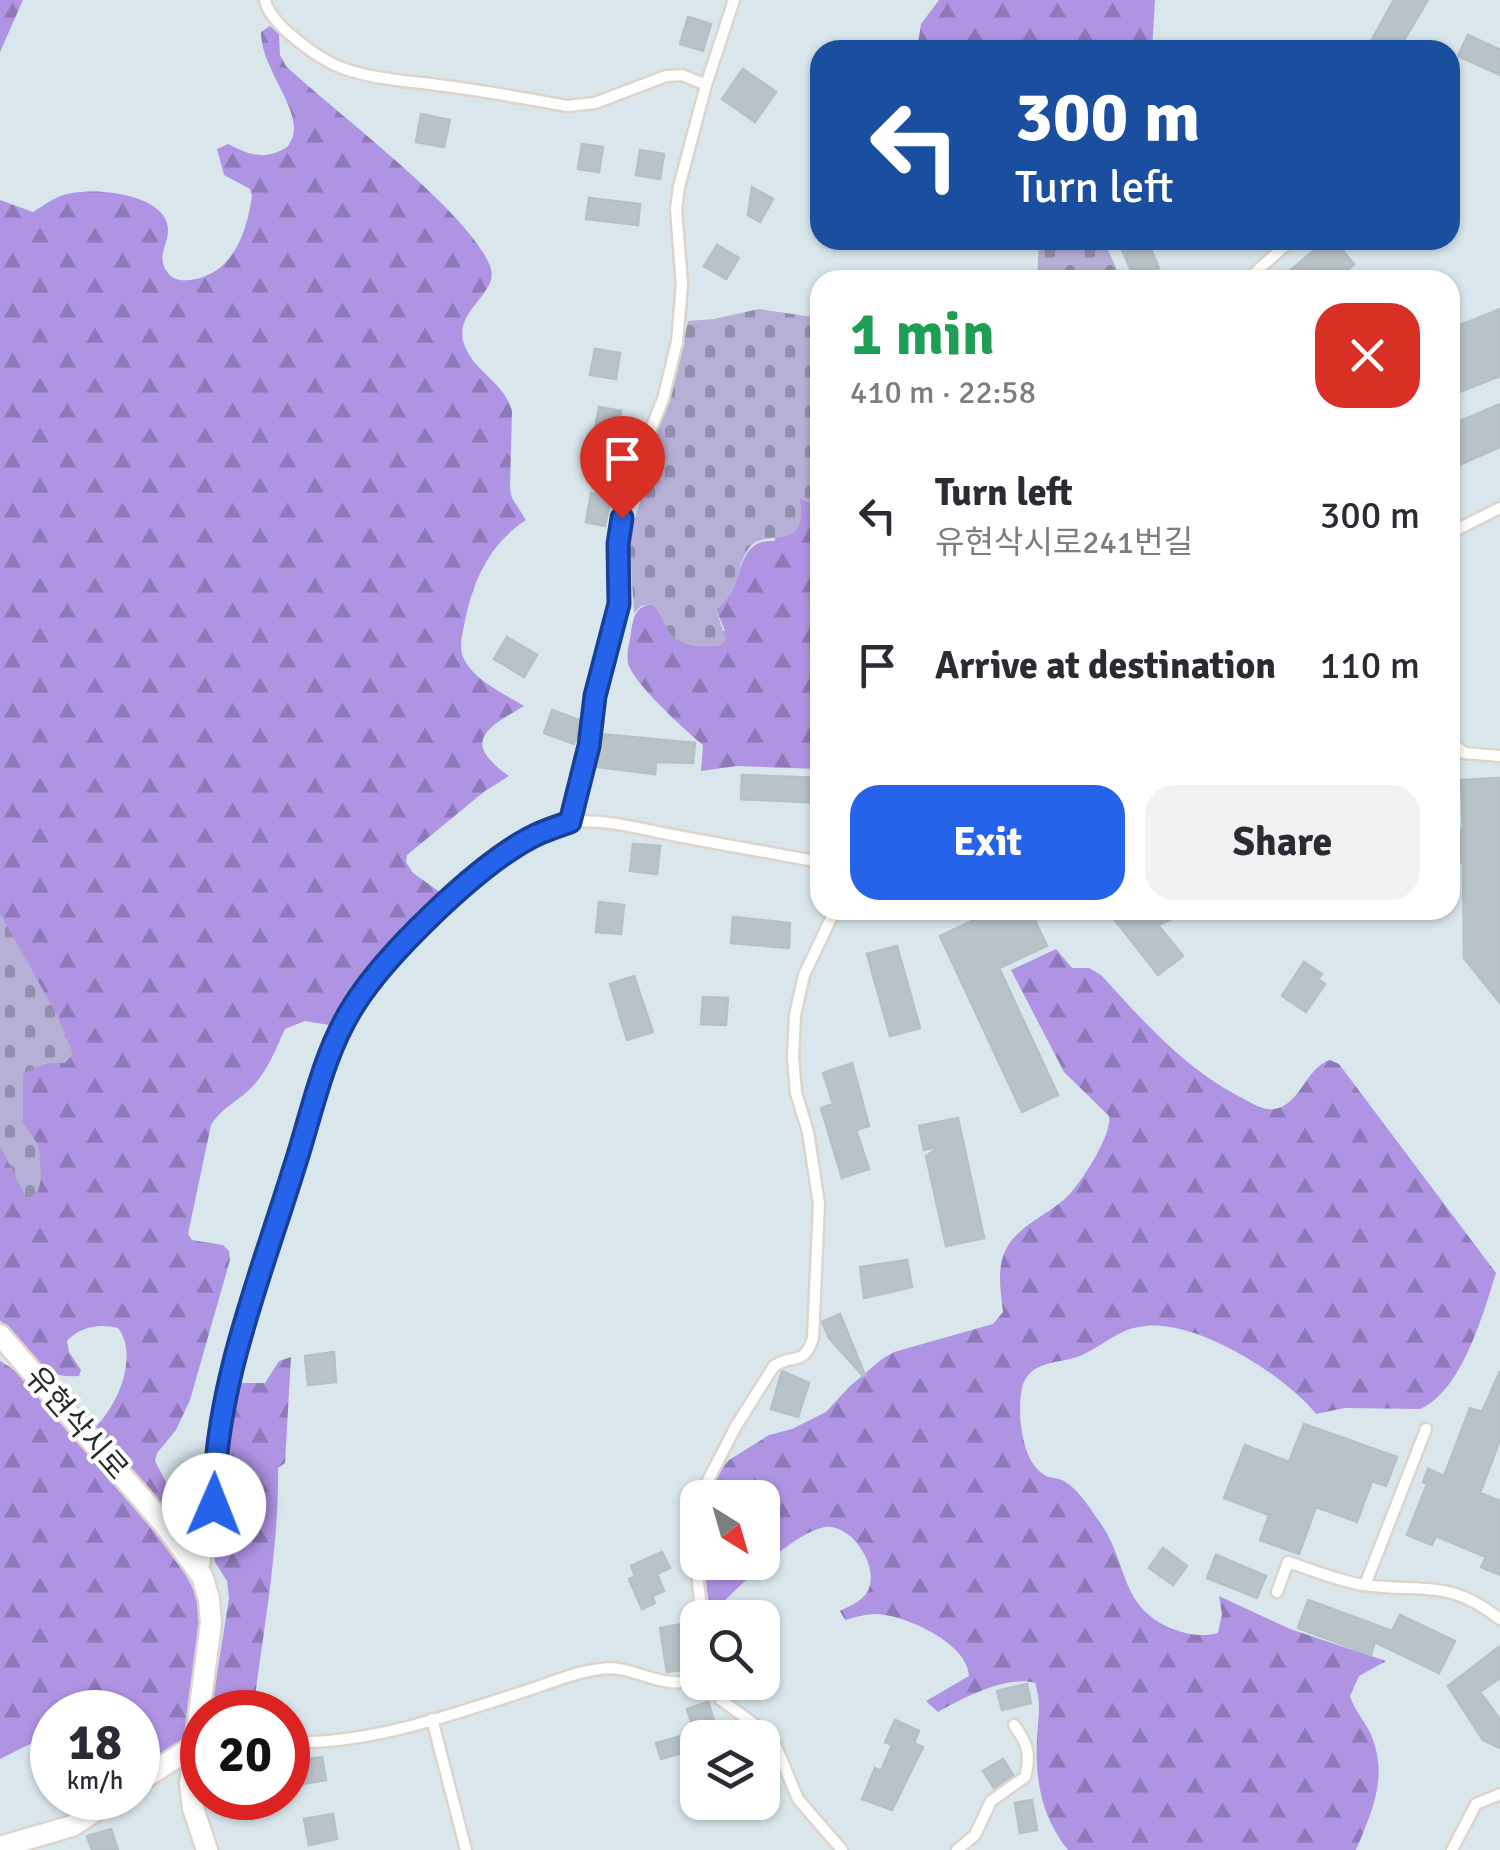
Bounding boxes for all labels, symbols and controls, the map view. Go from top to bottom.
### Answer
text: 300 m [1015,74,1200,160]
icon: left [850,80,980,210]
text: Turn left [1015,160,1174,215]
text: 1 min [850,298,995,372]
button: close [1315,303,1420,408]
text: 410 m · 22:58 [850,373,1036,412]
pin [580,416,665,519]
icon: arrive [595,431,650,486]
text: Turn left [935,469,1073,516]
icon: left [850,488,905,543]
text: 300 m [1320,492,1420,539]
text: 유현삭시로241번길 [935,523,1193,562]
icon: arrive [850,638,905,693]
text: Arrive at destination [935,642,1276,689]
text: 110 m [1320,642,1420,689]
button: Exit [850,785,1125,900]
button: Share [1145,785,1420,900]
street label: 유현삭시로 [17,1359,136,1488]
position arrow [162,1453,266,1557]
north arrow [680,1480,780,1580]
map controls [680,1480,780,1820]
button: search [680,1600,780,1700]
speed limit sign: 20 [180,1690,310,1820]
text: 18 [68,1712,122,1774]
button: layers [680,1720,780,1820]
text: km/h [67,1765,123,1796]

